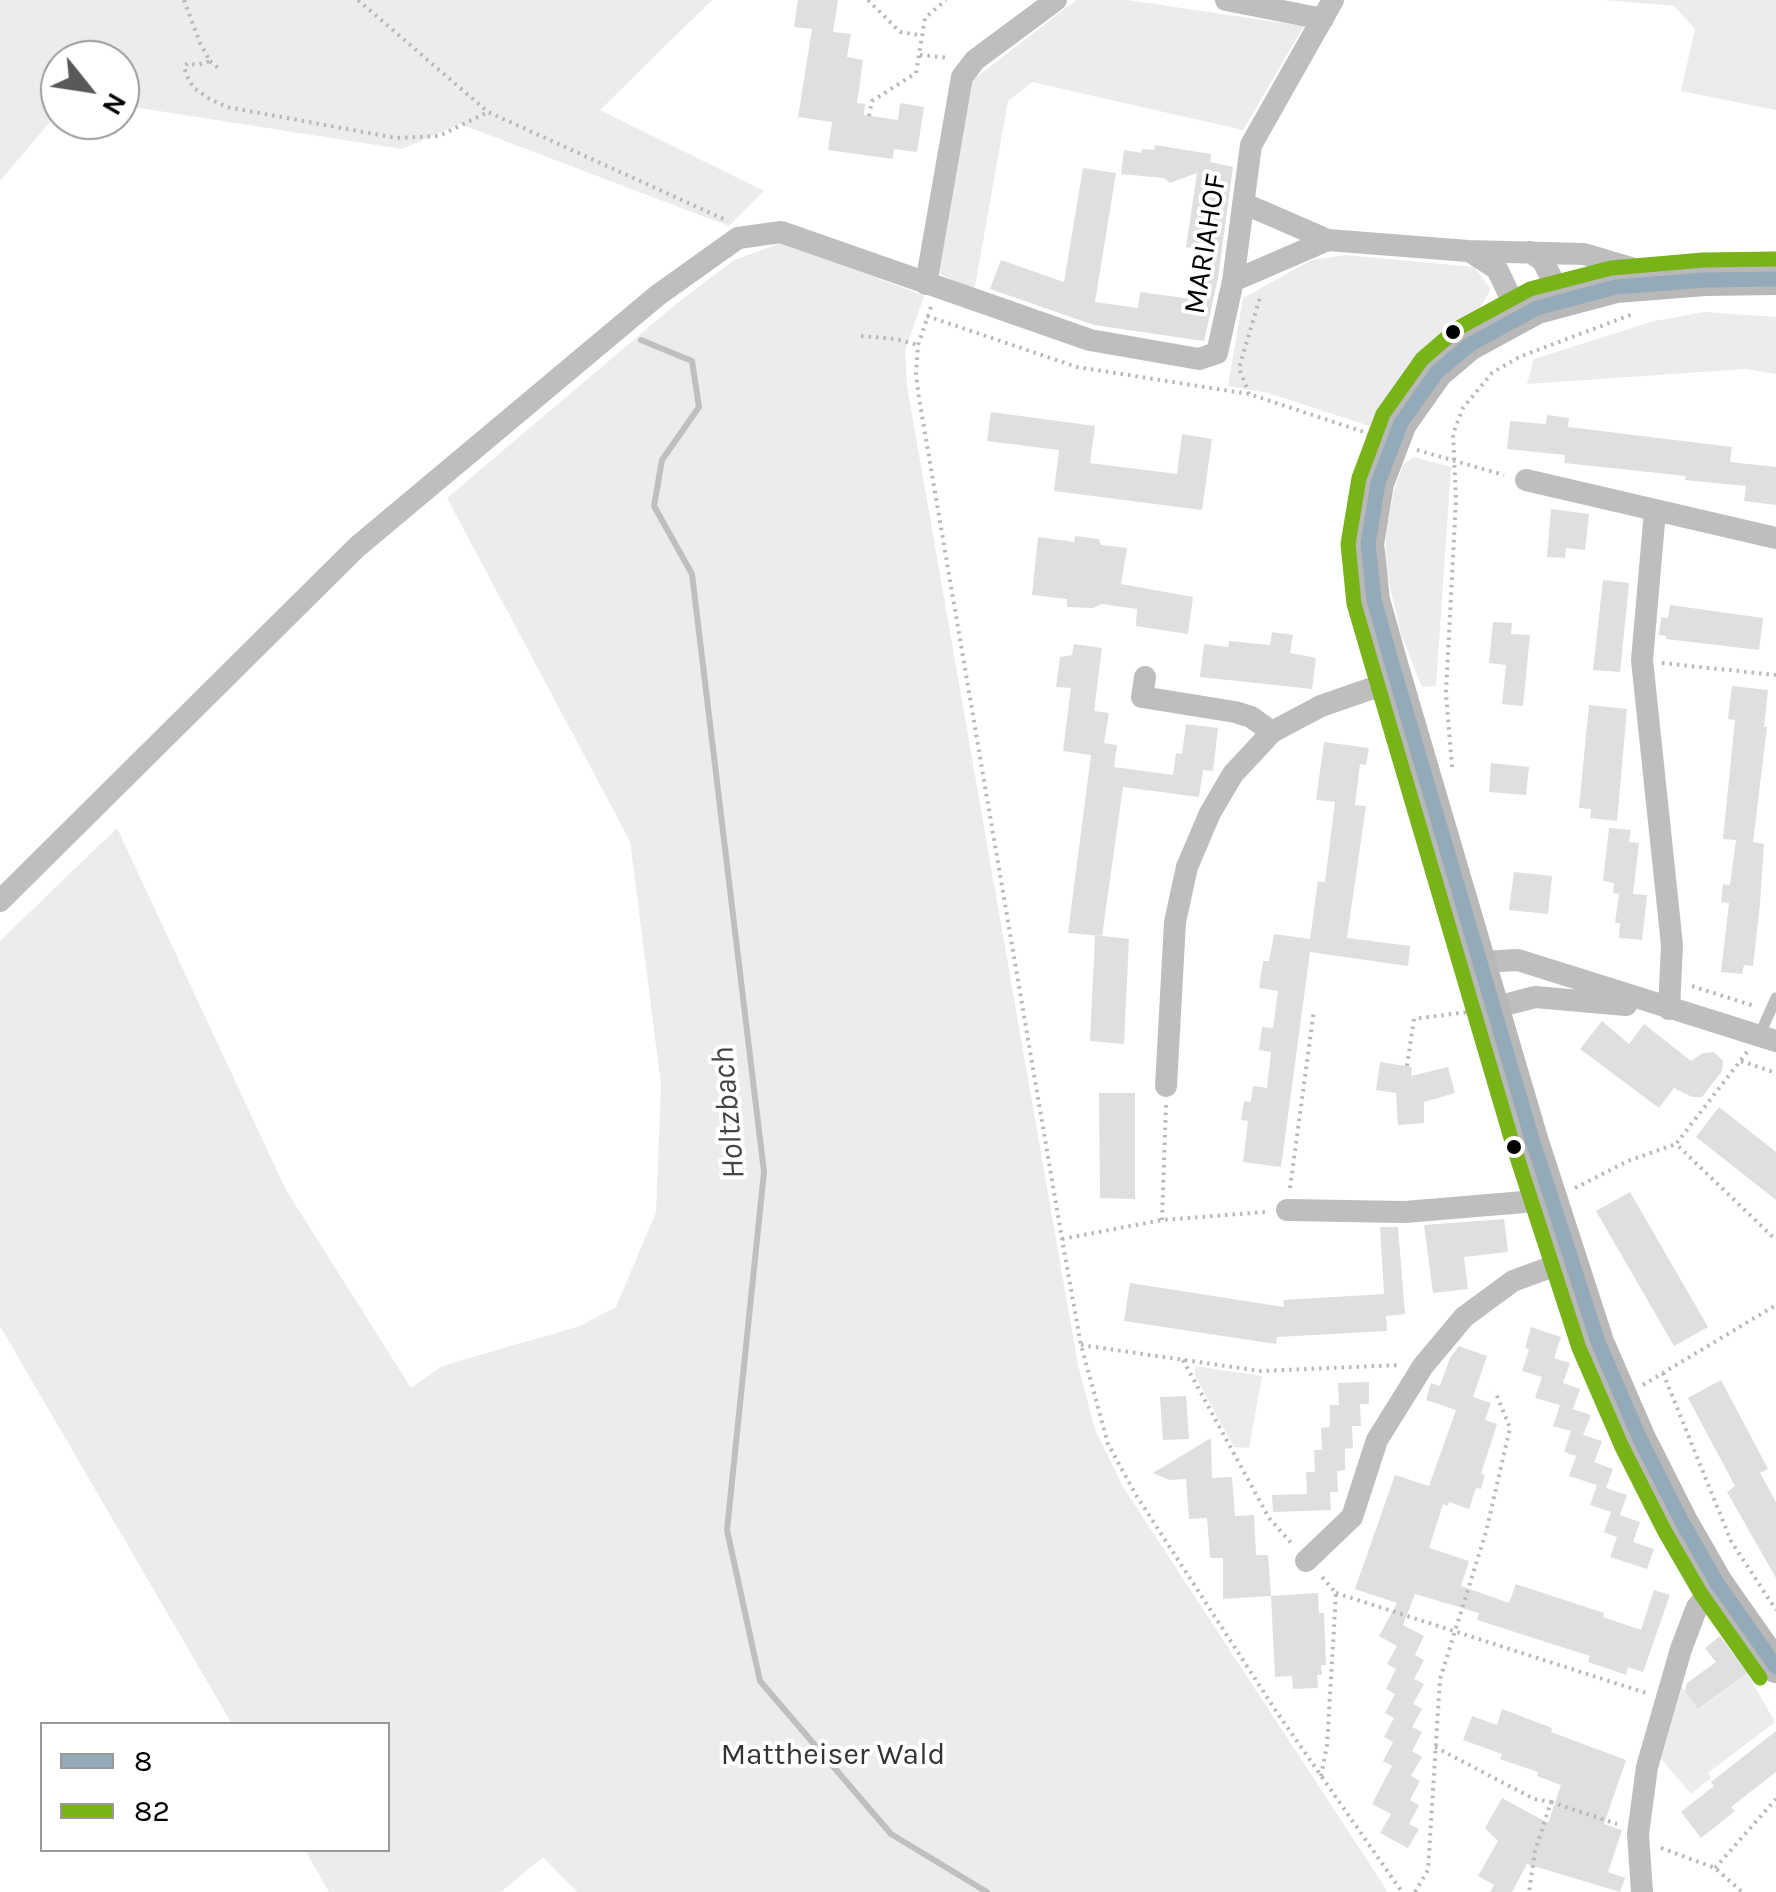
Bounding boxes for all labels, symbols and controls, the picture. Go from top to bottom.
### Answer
north arrow [40,40,140,140]
text: N [95,87,134,121]
street label: MARIAHOF [1177,171,1235,317]
unlabelled marker [1443,322,1463,342]
water label: Holtzbach [704,1045,754,1181]
unlabelled marker [1504,1137,1524,1157]
legend [40,1722,390,1852]
park label: Mattheiser Wald [721,1737,945,1773]
text: 8 [134,1743,152,1779]
text: 82 [134,1793,170,1829]

